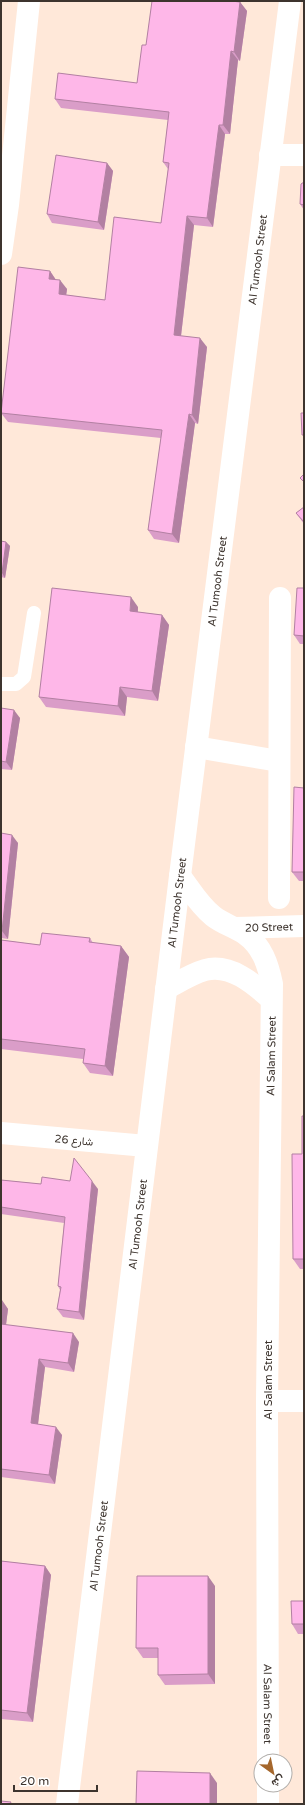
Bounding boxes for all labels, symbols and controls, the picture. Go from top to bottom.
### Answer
street label: Al Tumooh Street [246,214,270,306]
street label: Al Tumooh Street [205,535,230,627]
street label: Al Tumooh Street [165,857,189,949]
street label: 20 Street [245,920,293,935]
street label: Al Salam Street [264,1016,279,1096]
street label: شارع 26 [54,1132,94,1150]
street label: Al Tumooh Street [126,1178,150,1270]
street label: Al Salam Street [262,1340,275,1420]
street label: Al Tumooh Street [87,1500,111,1592]
street label: Al Salam Street [261,1664,274,1744]
north arrow [253,1753,293,1793]
scale bar [14,1767,97,1793]
text: ش [269,1772,287,1790]
text: 20 m [20,1774,49,1788]

